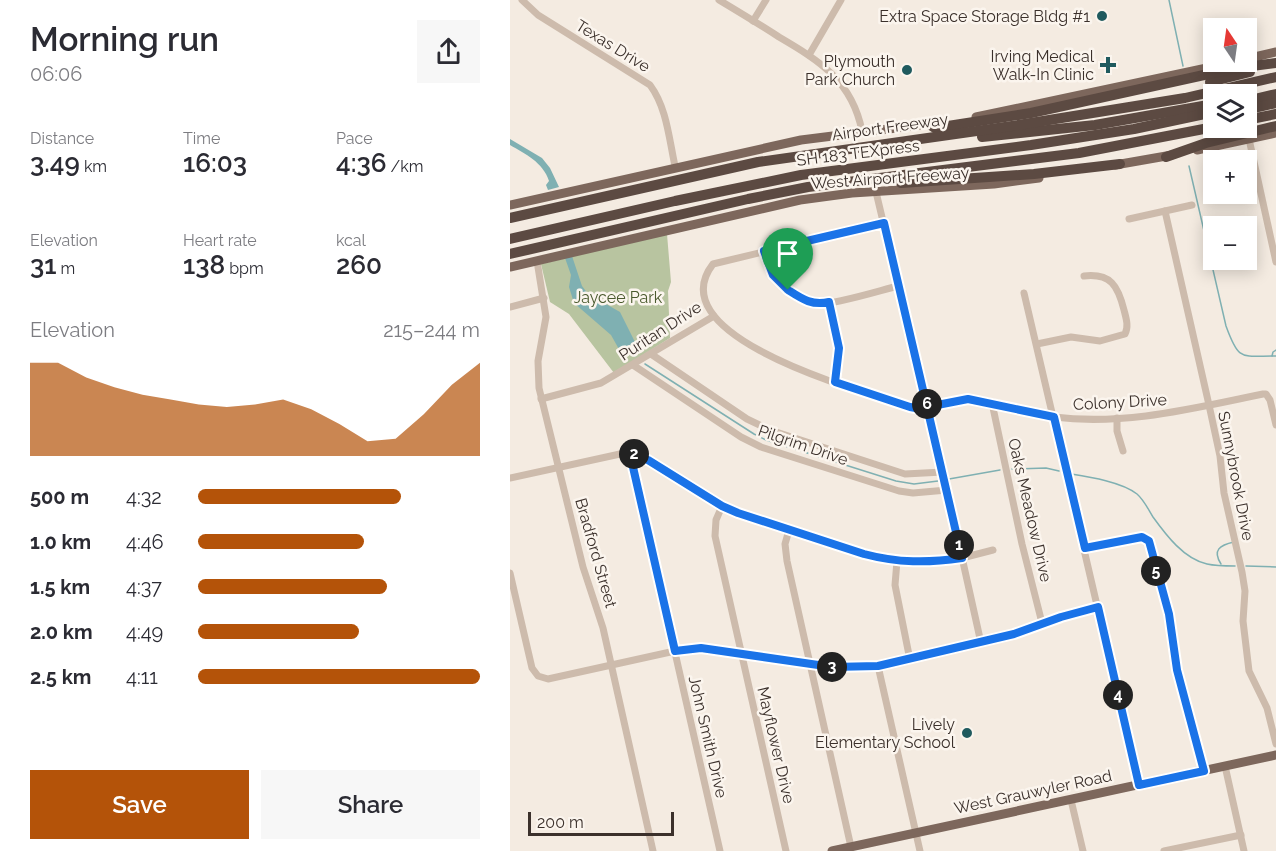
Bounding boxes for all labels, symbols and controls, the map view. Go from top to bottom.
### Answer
place label: Extra Space Storage Bldg #1 [879,7,1090,26]
marker: Extra Space Storage Bldg #1 [1095,9,1109,23]
street label: Texas Drive [572,16,654,76]
north arrow [1203,18,1257,72]
map controls [1203,18,1257,270]
text: Morning run [30,20,219,59]
button: share [417,20,480,83]
place label: Irving Medical Walk-In Clinic [991,47,1095,84]
place label: Plymouth Park Church [805,52,895,89]
marker: Irving Medical Walk-In Clinic [1099,56,1117,74]
text: 06:06 [30,62,82,86]
marker: Plymouth Park Church [900,63,914,77]
button: layers [1203,84,1257,138]
street label: Airport Freeway [831,109,950,145]
text: Distance [30,129,94,148]
text: Time [183,129,220,148]
text: Pace [336,129,373,148]
street label: SH 183 TEXpress [795,136,921,170]
text: 3.49 [30,148,80,178]
text: 16:03 [183,148,247,178]
text: 4:36 [336,148,387,178]
button: + [1203,150,1257,204]
text: km [80,157,107,176]
text: /km [387,157,423,176]
street label: West Airport Freeway [810,163,970,193]
button: − [1203,216,1257,270]
pin [762,228,813,290]
text: Elevation [30,231,98,250]
text: Heart rate [183,231,257,250]
text: kcal [336,231,366,250]
icon: arrive [771,237,804,270]
text: 31 [30,250,57,280]
text: 138 [183,250,225,280]
text: 260 [336,250,382,280]
text: m [57,259,75,278]
text: bpm [225,259,264,278]
park label: Jaycee Park [574,288,663,307]
street label: Puritan Drive [615,297,705,365]
text: Elevation [30,318,115,342]
text: 215–244 m [383,318,480,342]
pin: 6 [912,389,942,419]
street label: Colony Drive [1073,390,1167,414]
text: 6 [922,394,932,413]
street label: Sunnybrook Drive [1214,410,1258,542]
street label: Pilgrim Drive [756,421,850,469]
street label: Oaks Meadow Drive [1004,436,1056,584]
pin: 2 [619,439,649,469]
text: 2 [629,444,639,463]
text: 500 m [30,485,89,509]
text: 4:32 [126,485,162,509]
street label: Bradford Street [571,496,621,611]
text: 1.0 km [30,530,91,554]
text: 4:46 [126,530,164,554]
pin: 1 [944,530,974,560]
text: 1 [955,535,963,554]
pin: 5 [1141,556,1171,586]
text: 5 [1152,561,1160,580]
text: 1.5 km [30,575,90,599]
text: 4:37 [126,575,162,599]
text: 2.0 km [30,620,93,644]
text: 4:49 [126,620,163,644]
pin: 3 [817,652,847,682]
text: 3 [828,657,836,676]
text: 2.5 km [30,665,91,689]
text: 4:11 [126,665,158,689]
street label: John Smith Drive [685,674,731,800]
pin: 4 [1103,680,1133,710]
street label: Mayflower Drive [753,685,799,805]
text: 4 [1113,685,1123,704]
place label: Lively Elementary School [815,715,956,752]
marker: Lively Elementary School [960,726,974,740]
street label: West Grauwyler Road [952,766,1114,818]
button: Save [30,770,249,839]
button: Share [261,770,480,839]
scale bar [528,809,674,836]
text: 200 m [537,813,584,832]

